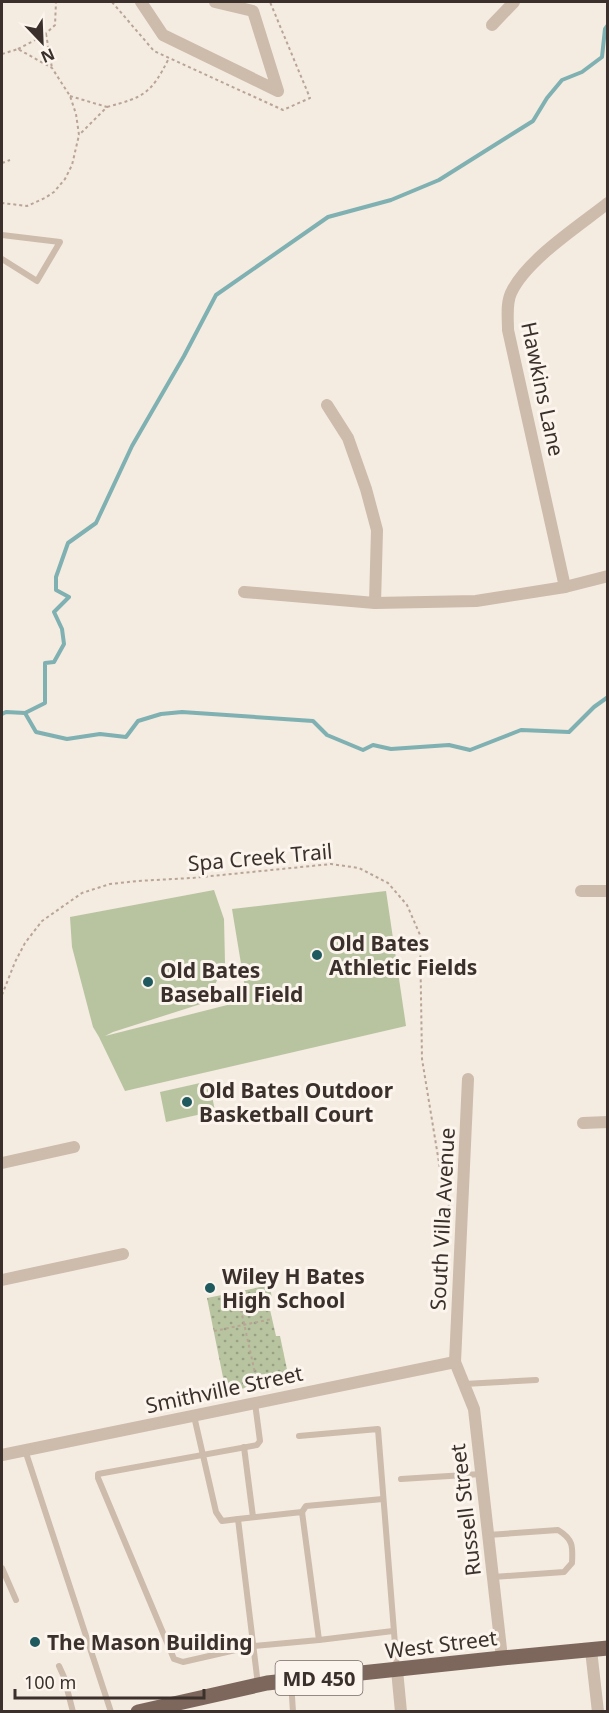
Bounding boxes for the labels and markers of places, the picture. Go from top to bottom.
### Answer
place label: Old Bates Athletic Fields [329,929,477,981]
marker: Old Bates Athletic Fields [310,948,324,962]
place label: Old Bates Baseball Field [160,956,303,1008]
marker: Old Bates Baseball Field [141,975,155,989]
place label: Old Bates Outdoor Basketball Court [199,1076,394,1128]
marker: Old Bates Outdoor Basketball Court [180,1095,194,1109]
place label: Wiley H Bates High School [222,1262,365,1314]
marker: Wiley H Bates High School [203,1281,217,1295]
place label: The Mason Building [47,1628,253,1656]
marker: The Mason Building [28,1635,42,1649]

